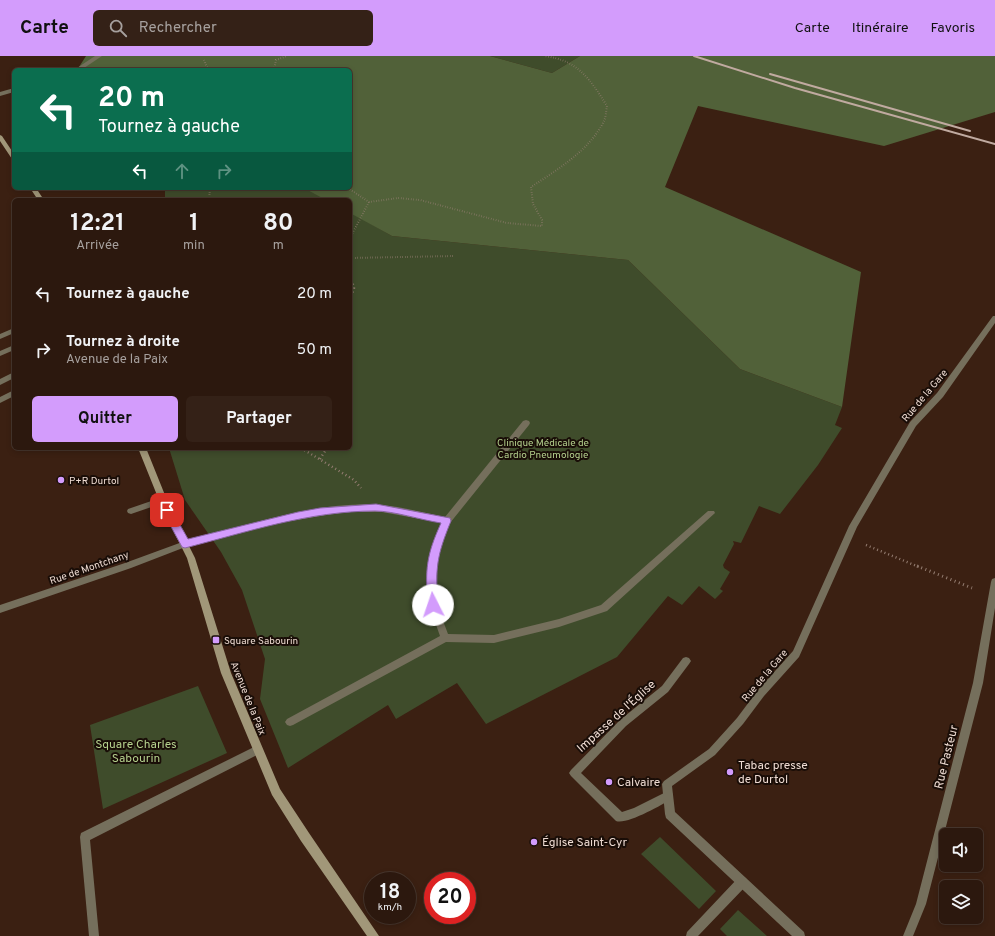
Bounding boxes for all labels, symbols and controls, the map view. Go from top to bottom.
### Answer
search box [93,10,373,46]
text: Carte [20,16,69,40]
icon: search [107,17,129,39]
text: Rechercher [139,19,217,38]
text: Carte [795,20,830,37]
text: Itinéraire [852,20,909,37]
text: Favoris [931,20,975,37]
text: 20 m [98,81,165,117]
icon: left [32,84,84,136]
text: Tournez à gauche [98,116,240,139]
icon: left [129,160,151,182]
icon: ahead [171,160,193,182]
icon: right [213,160,235,182]
text: 12:21 [70,209,125,239]
text: 1 [189,209,199,239]
text: 80 [263,209,294,239]
text: Arrivée [76,238,119,254]
text: min [183,238,205,254]
text: m [273,238,284,254]
icon: left [32,283,54,305]
text: Tournez à gauche [66,285,190,304]
text: 20 m [297,285,332,304]
text: Tournez à droite [66,333,180,352]
icon: right [32,339,54,361]
text: 50 m [297,341,332,360]
text: Avenue de la Paix [66,352,168,368]
street label: Rue de la Gare [899,367,951,425]
button: Quitter [32,396,178,442]
button: Partager [186,396,332,442]
park label: Clinique Médicale de Cardio Pneumologie [497,437,589,462]
marker: P+R Durtol [56,475,66,485]
place label: P+R Durtol [69,475,119,488]
pin [150,493,184,527]
icon: arrive [156,499,178,521]
street label: Rue de Montchany [48,549,131,588]
position arrow [412,584,454,626]
marker: Square Sabourin [211,635,221,645]
place label: Square Sabourin [224,635,298,648]
street label: Rue de la Gare [739,647,791,705]
street label: Avenue de la Paix [227,660,268,737]
street label: Impasse de l'Église [574,677,659,756]
street label: Rue Pasteur [931,723,963,791]
park label: Square Charles Sabourin [95,737,177,767]
place label: Tabac presse de Durtol [738,758,808,788]
marker: Tabac presse de Durtol [725,767,735,777]
place label: Calvaire [617,775,660,791]
marker: Calvaire [604,777,614,787]
map controls [939,828,983,924]
button: sound [939,828,983,872]
place label: Église Saint-Cyr [542,835,628,851]
marker: Église Saint-Cyr [529,837,539,847]
speed limit sign: 20 [424,872,476,924]
text: 18 [380,880,400,906]
button: layers [939,880,983,924]
text: km/h [378,901,402,914]

